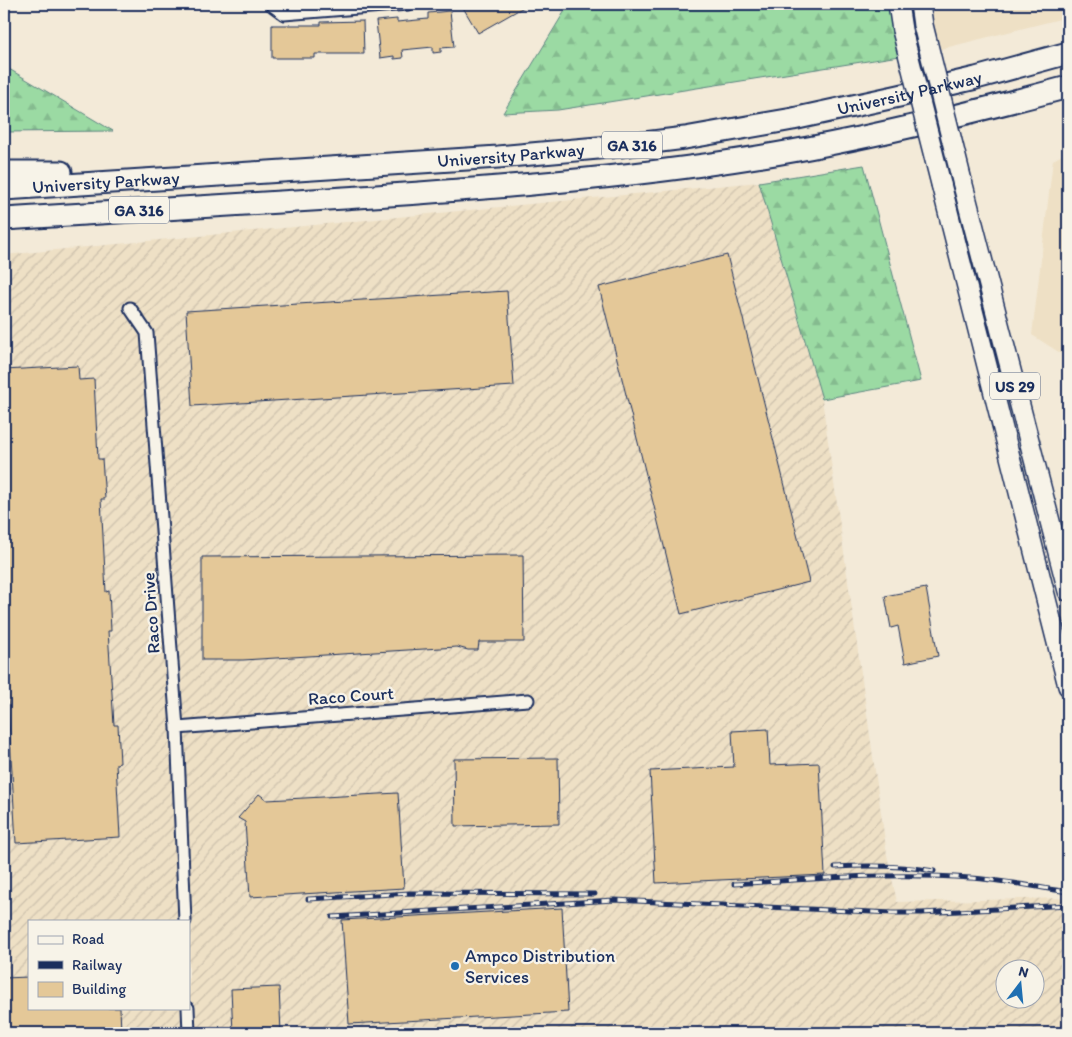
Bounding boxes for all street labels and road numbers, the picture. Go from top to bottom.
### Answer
street label: University Parkway [835,66,985,120]
road number: GA 316 [602,132,662,158]
street label: University Parkway [437,138,586,172]
street label: University Parkway [31,167,181,198]
road number: GA 316 [109,196,169,224]
road number: US 29 [990,372,1040,400]
street label: Raco Drive [137,572,165,654]
street label: Raco Court [307,682,395,710]

